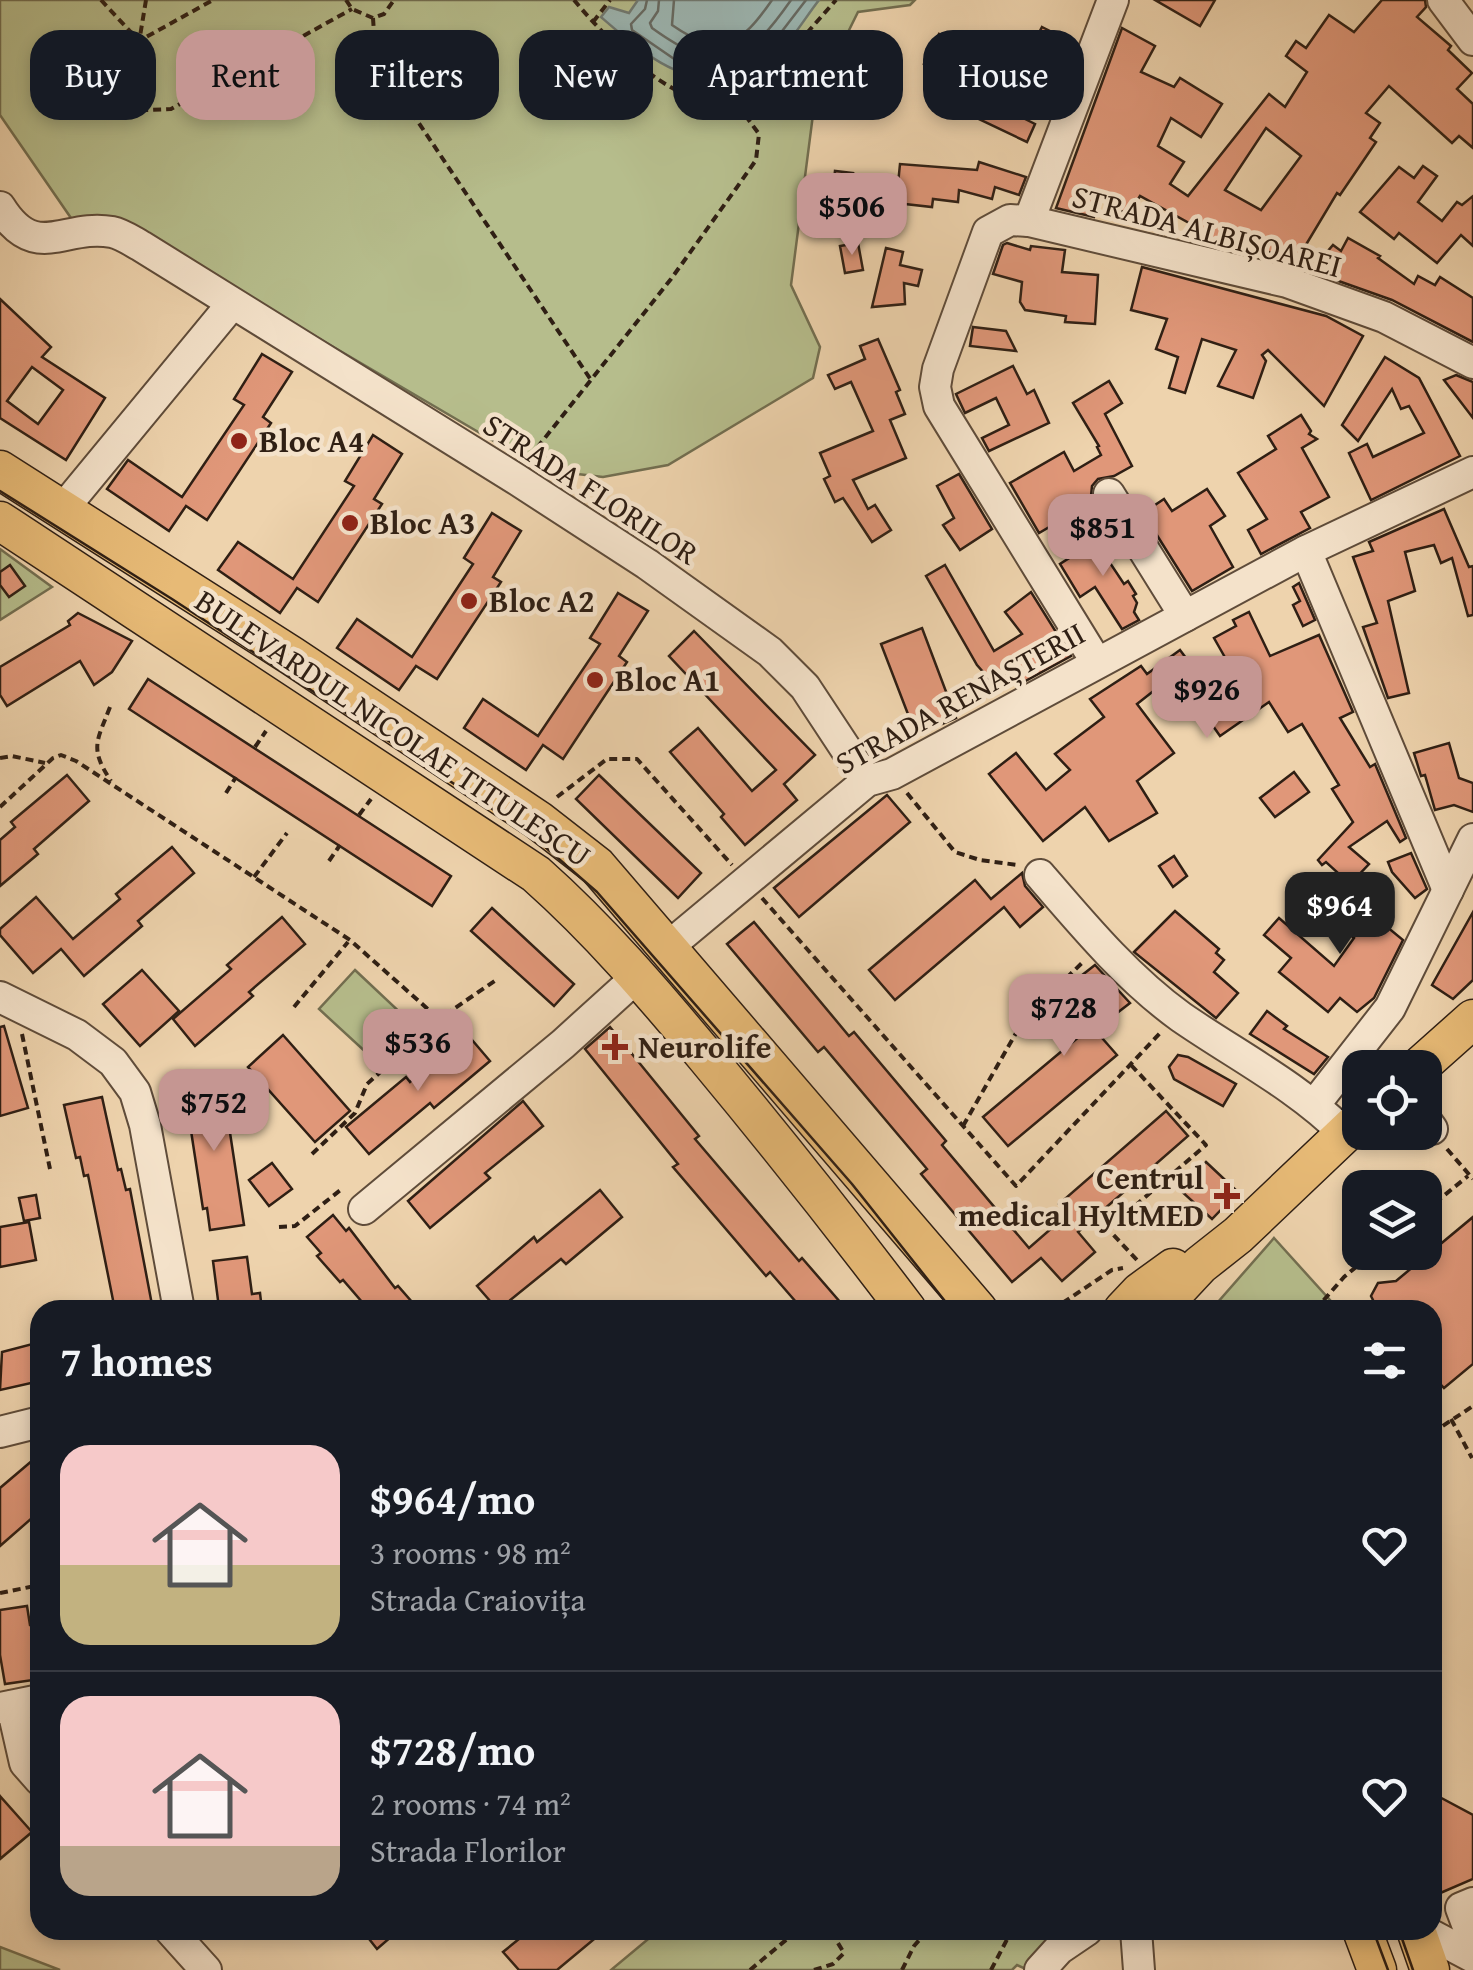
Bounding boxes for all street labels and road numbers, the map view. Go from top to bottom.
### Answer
street label: STRADA ALBIȘOAREI [1067,172,1347,289]
street label: STRADA FLORILOR [474,401,709,576]
street label: BULEVARDUL NICOLAE TITULESCU [186,577,601,878]
street label: STRADA RENAȘTERII [826,609,1093,786]

